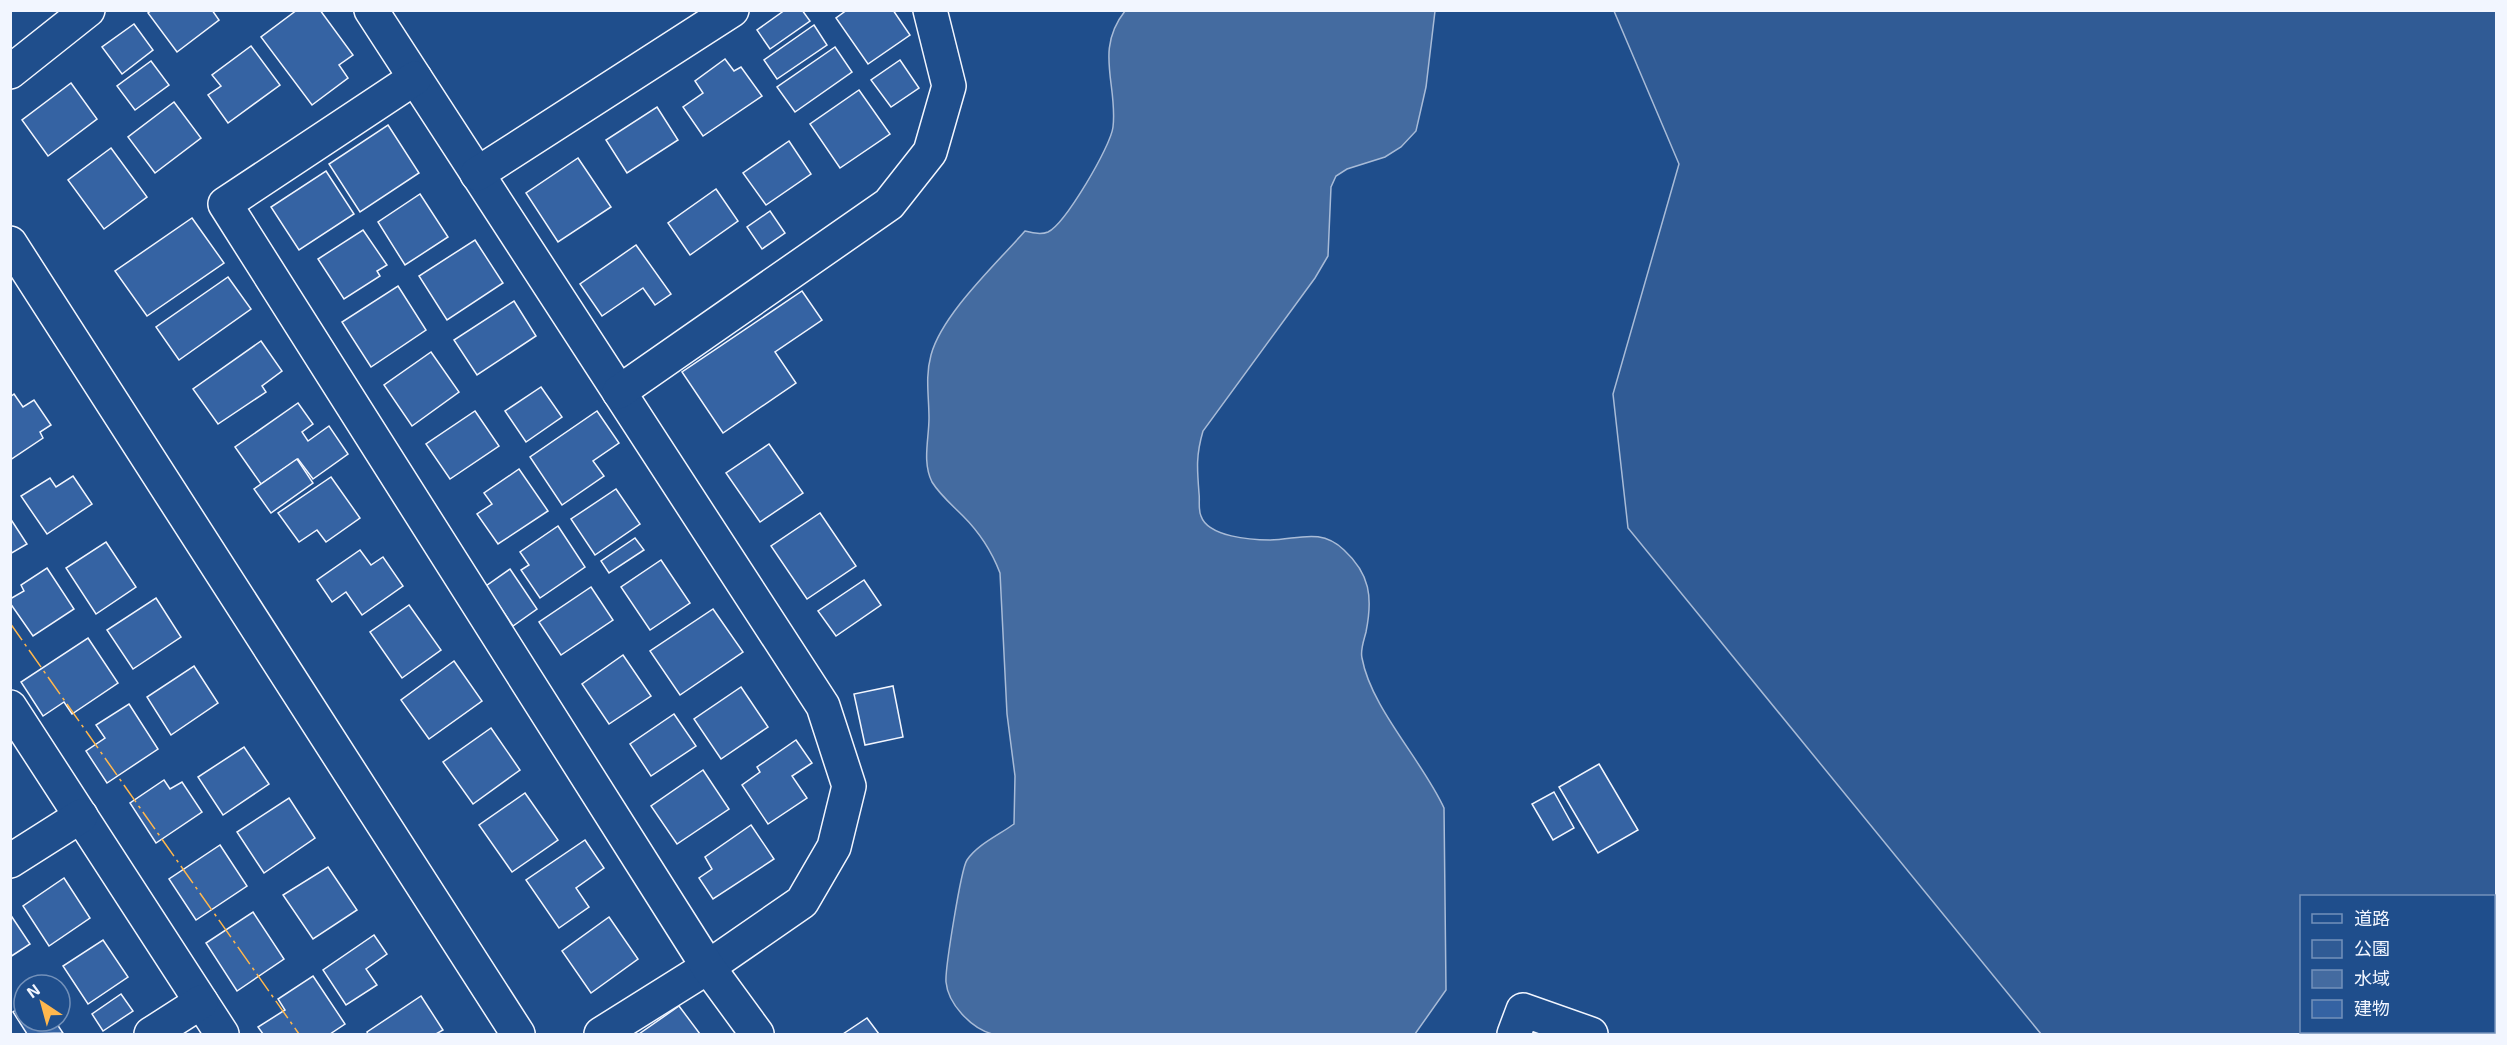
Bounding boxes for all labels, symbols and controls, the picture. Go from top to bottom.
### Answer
legend [2300,895,2495,1033]
text: 道路 [2354,907,2390,929]
text: 公園 [2354,937,2390,959]
text: 水域 [2354,967,2390,989]
north arrow [12,973,72,1033]
text: N [23,979,43,1002]
text: 建物 [2354,997,2390,1019]

